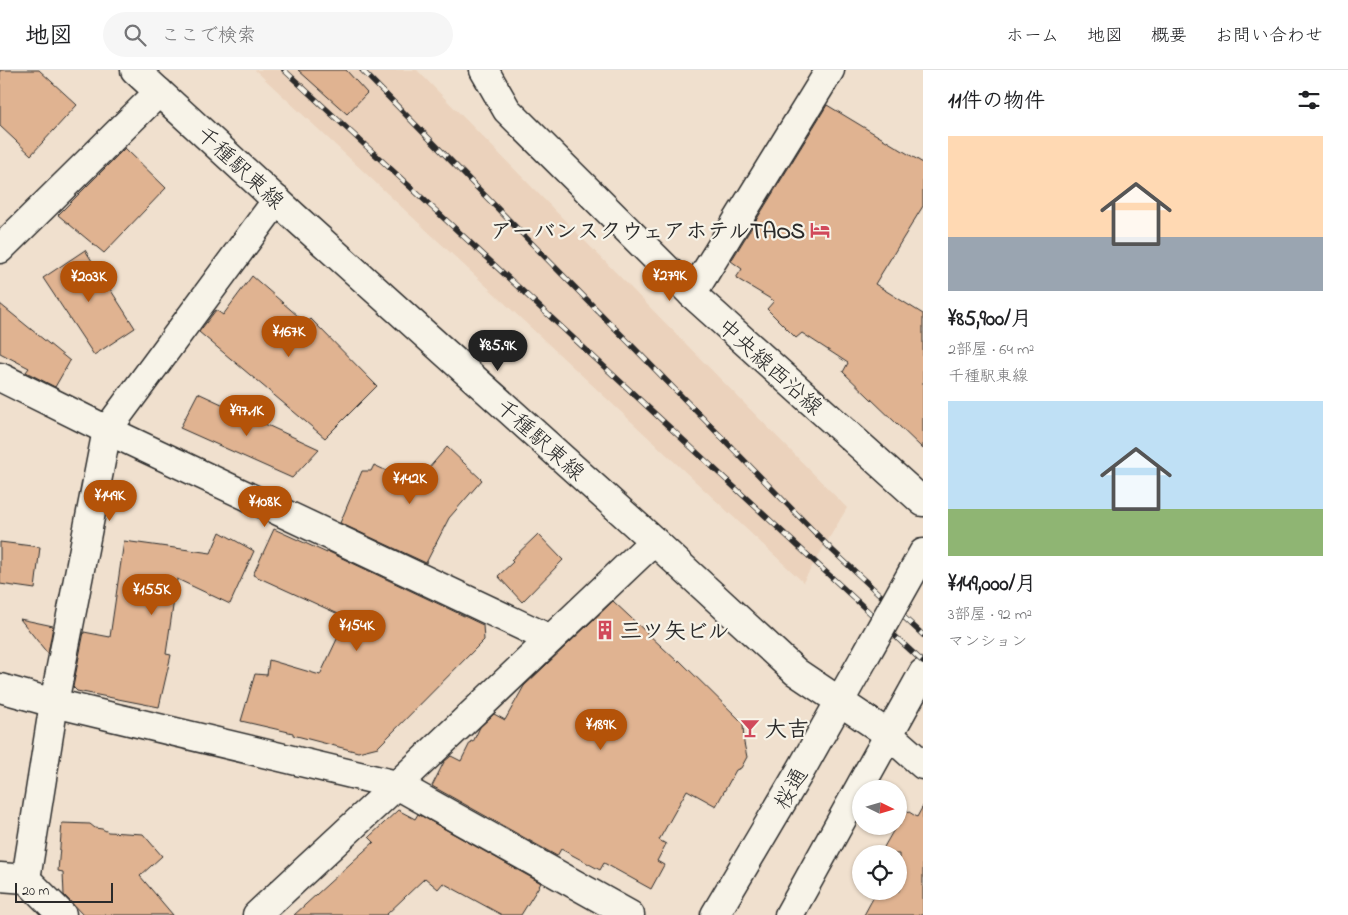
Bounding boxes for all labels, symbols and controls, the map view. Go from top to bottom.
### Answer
search box [103,12,453,57]
text: 地図 [25,20,73,55]
icon: search [121,21,149,49]
text: ここで検索 [161,23,256,50]
text: ホーム [1006,24,1059,50]
text: 地図 [1087,24,1123,50]
text: 概要 [1151,24,1187,50]
text: お問い合わせ [1215,24,1323,50]
icon: filters [1295,86,1323,114]
text: 11件の物件 [948,87,1045,117]
street label: 千種駅東線 [188,120,290,218]
icon: home [1091,169,1181,259]
place label: アーバンスクウェアホテルTAOS [490,217,805,249]
hotel icon: アーバンスクウェアホテルTAOS [809,219,831,241]
pin: ¥203K [54,260,124,303]
pin: ¥279K [635,260,705,302]
text: ¥279K [653,264,687,288]
text: ¥203K [71,265,107,289]
text: ¥85,900/月 [948,305,1032,335]
street label: 中央線西沿線 [709,312,829,424]
pin: ¥167K [254,316,324,358]
text: ¥167K [273,320,305,344]
pin: ¥85.9K [457,330,539,372]
text: ¥85.9K [479,334,517,358]
text: 2部屋 · 64 m² [948,338,1034,362]
text: 千種駅東線 [948,365,1028,389]
street label: 千種駅東線 [487,393,591,490]
pin: ¥97.1K [206,394,288,437]
text: ¥97.1K [230,399,264,423]
icon: home [1091,434,1181,524]
pin: ¥142K [375,462,445,505]
text: ¥142K [393,467,427,491]
pin: ¥149K [75,480,145,522]
text: ¥149K [95,484,125,508]
pin: ¥108K [230,486,300,528]
text: ¥108K [249,490,281,514]
text: ¥149,000/月 [948,570,1036,600]
pin: ¥155K [117,574,187,616]
text: ¥155K [133,578,171,602]
text: 3部屋 · 92 m² [948,603,1032,627]
pin: ¥154K [322,610,392,652]
text: ¥154K [340,614,374,638]
place label: 三ツ矢ビル [620,617,730,649]
building icon: 三ツ矢ビル [594,619,616,641]
text: マンション [948,630,1027,654]
pin: ¥189K [566,708,636,751]
text: ¥189K [586,713,616,737]
place label: 大吉 [765,715,809,747]
bar icon: 大吉 [739,717,761,739]
street label: 桜通 [768,762,817,817]
north arrow [852,780,908,835]
map controls [852,780,907,900]
button: locate [852,845,907,900]
scale bar [15,880,112,903]
text: 20 m [22,881,49,902]

